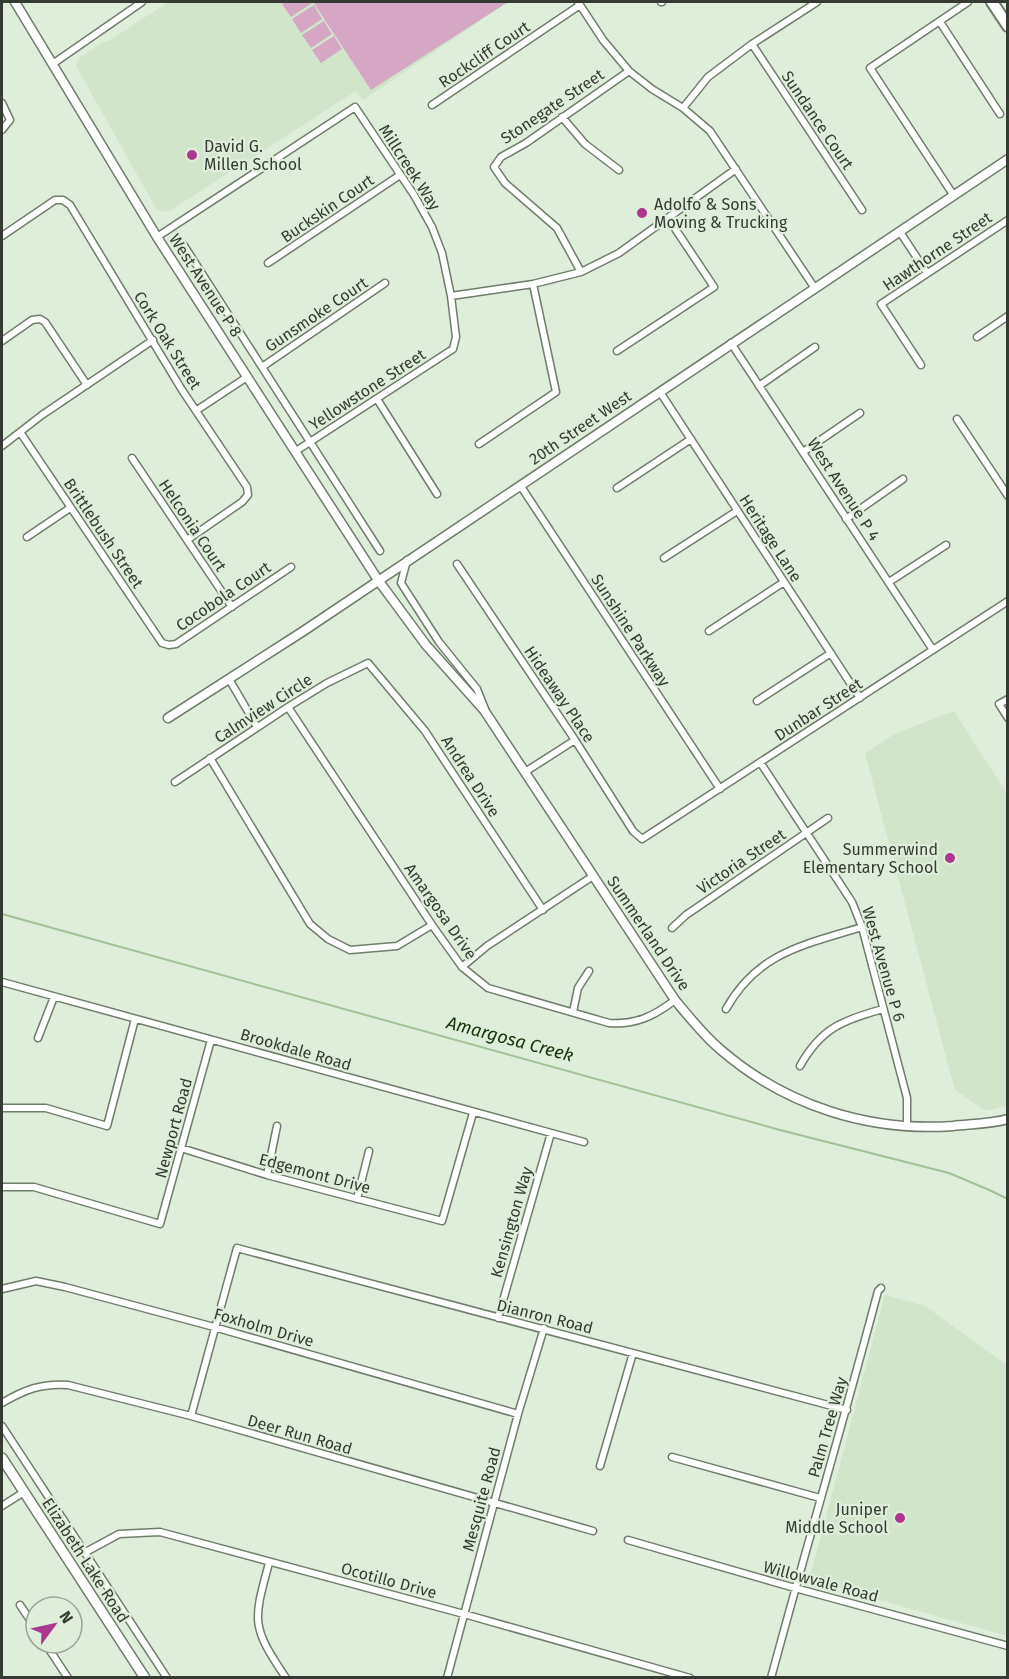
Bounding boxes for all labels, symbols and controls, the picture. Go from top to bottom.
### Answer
street label: Rockcliff Court [435,17,534,92]
street label: Stonegate Street [497,65,608,148]
street label: Sundance Court [778,67,858,173]
street label: Millcreek Way [375,121,444,214]
place label: David G. Millen School [204,137,302,174]
marker: David G. Millen School [185,148,199,162]
street label: Buckskin Court [277,170,377,246]
place label: Adolfo & Sons Moving & Trucking [654,195,788,232]
marker: Adolfo & Sons Moving & Trucking [635,206,649,220]
street label: Hawthorne Street [879,208,996,295]
street label: West Avenue P 8 [165,230,246,340]
street label: Gunsmoke Court [261,273,371,356]
street label: Cork Oak Street [130,288,205,393]
street label: Yellowstone Street [306,345,429,434]
street label: 20th Street West [526,386,635,469]
street label: West Avenue P 4 [803,434,884,545]
street label: Brittlebush Street [60,475,147,592]
street label: Helconia Court [155,476,230,575]
street label: Heritage Lane [735,491,806,585]
street label: Cocobola Court [172,558,274,635]
street label: Sunshine Parkway [587,570,674,690]
street label: Hideaway Place [520,642,599,746]
street label: Calmview Circle [211,670,316,747]
street label: Dunbar Street [771,674,866,745]
street label: Andrea Drive [437,732,504,820]
street label: Victoria Street [693,825,789,898]
place label: Summerwind Elementary School [803,840,938,877]
marker: Summerwind Elementary School [943,851,957,865]
street label: Amargosa Drive [400,860,481,963]
street label: Summerland Drive [603,872,694,994]
street label: West Avenue P 6 [858,904,909,1024]
water label: Amargosa Creek [443,1011,576,1067]
street label: Brookdale Road [238,1025,354,1074]
street label: Newport Road [151,1076,196,1180]
street label: Edgemont Drive [257,1149,373,1197]
street label: Kensington Way [487,1164,536,1280]
street label: Dianron Road [495,1295,595,1338]
street label: Foxholm Drive [212,1304,316,1351]
street label: Palm Tree Way [804,1374,851,1480]
street label: Deer Run Road [245,1411,354,1458]
street label: Mesquite Road [458,1445,505,1553]
street label: Elizabeth Lake Road [38,1494,133,1626]
place label: Juniper Middle School [785,1500,889,1537]
marker: Juniper Middle School [893,1511,907,1525]
street label: Willowvale Road [761,1557,881,1606]
street label: Ocotillo Drive [339,1559,439,1602]
north arrow [24,1595,84,1655]
text: N [55,1607,77,1627]

